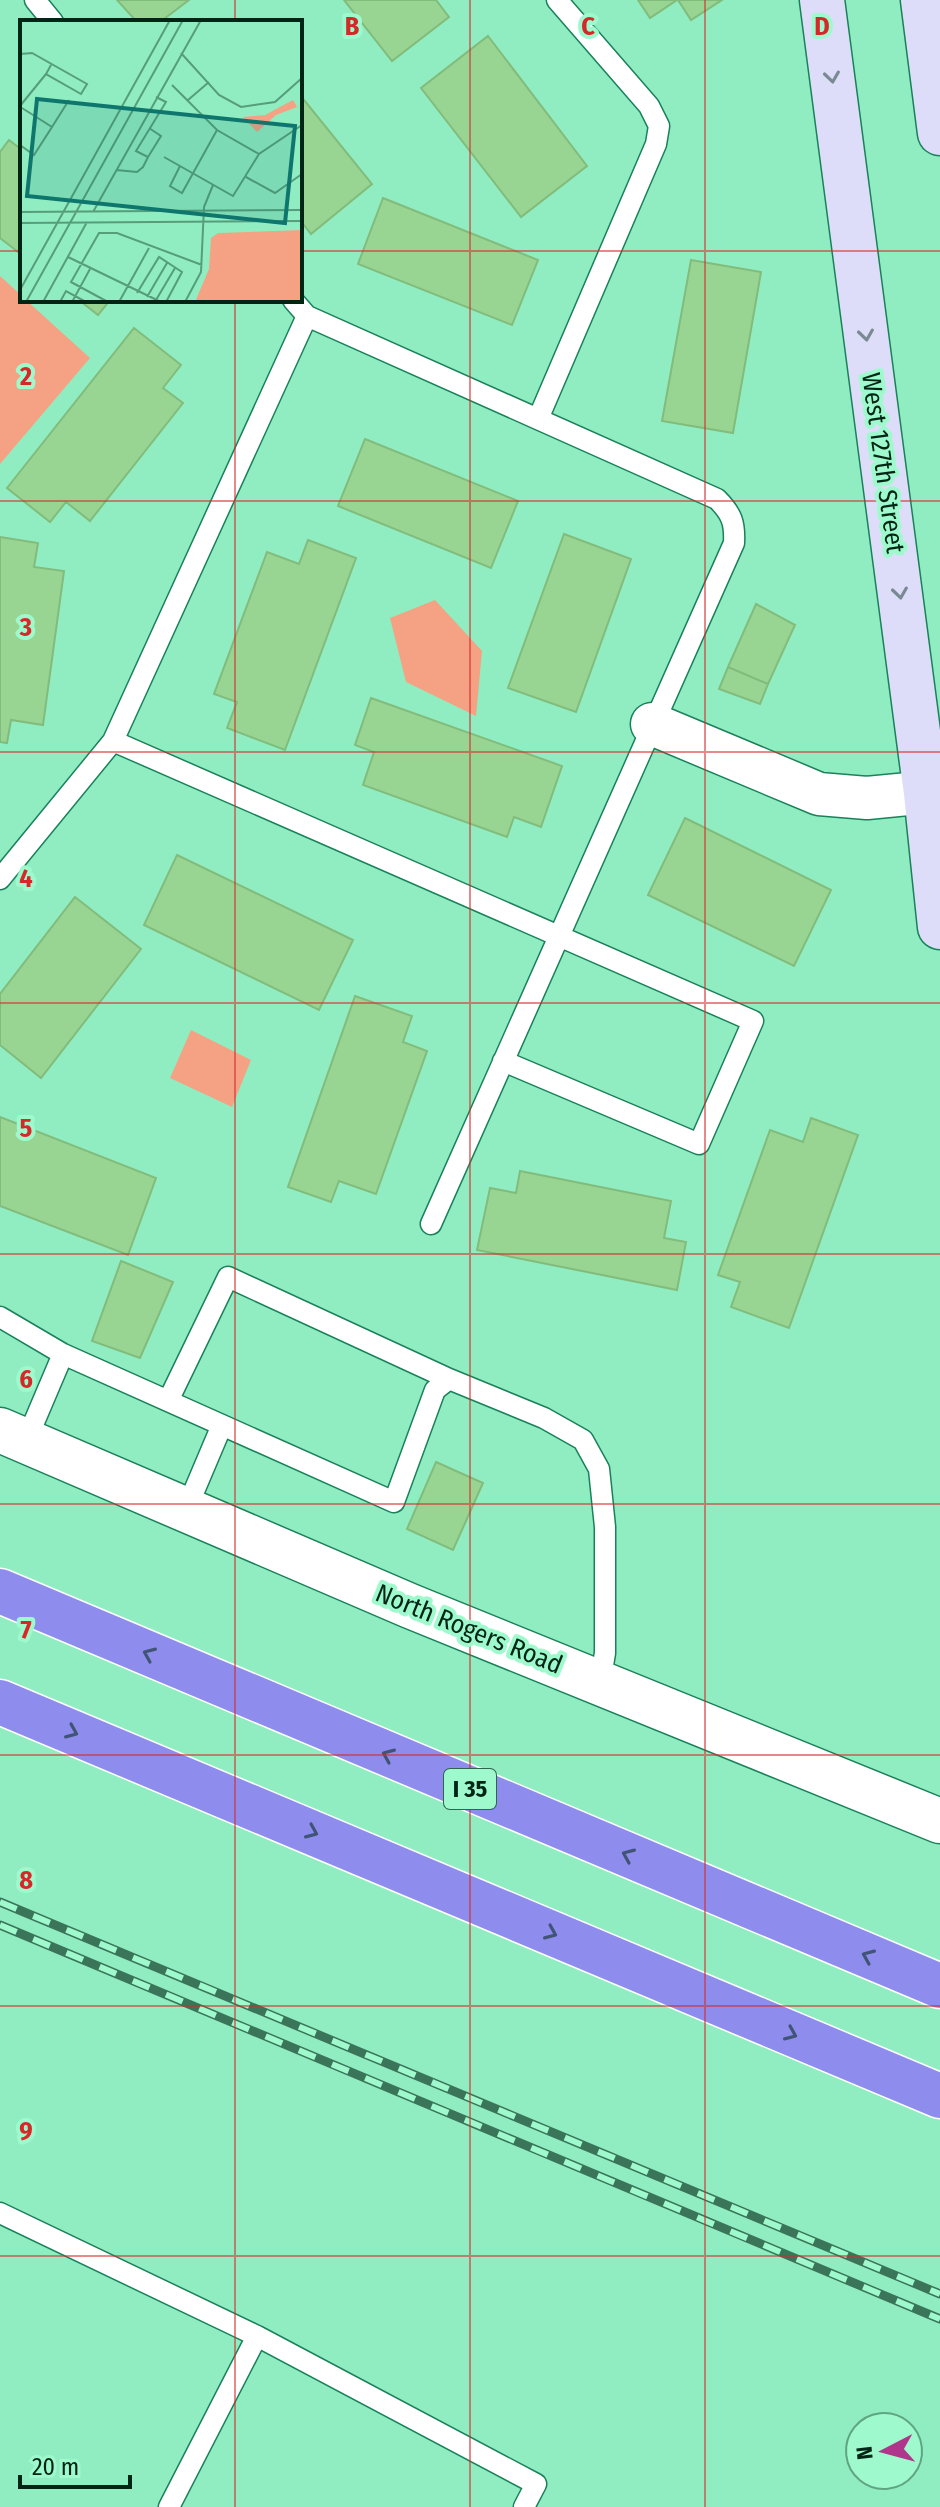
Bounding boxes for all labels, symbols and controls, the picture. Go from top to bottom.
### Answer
text: B [345,11,360,42]
text: C [581,11,595,42]
text: D [814,11,830,42]
inset map [20,20,302,302]
one-way arrow [823,70,840,84]
one-way arrow [857,328,874,342]
text: 2 [19,361,32,392]
street label: West 127th Street [855,371,911,556]
one-way arrow [891,586,908,600]
text: 3 [19,612,32,643]
text: 4 [19,863,33,894]
text: 5 [20,1113,33,1144]
text: 6 [19,1364,33,1395]
street label: North Rogers Road [371,1577,567,1681]
text: 7 [20,1615,32,1646]
one-way arrow [143,1647,157,1663]
one-way arrow [64,1722,78,1738]
one-way arrow [382,1748,397,1764]
road number: I 35 [444,1769,496,1809]
one-way arrow [304,1823,318,1839]
one-way arrow [622,1848,636,1865]
text: 8 [19,1865,33,1896]
one-way arrow [544,1923,558,1940]
one-way arrow [862,1949,876,1965]
one-way arrow [783,2024,797,2040]
text: 9 [19,2116,33,2147]
north arrow [844,2411,924,2491]
scale bar [20,2439,130,2489]
text: N [850,2445,879,2461]
text: 20 m [32,2453,79,2481]

